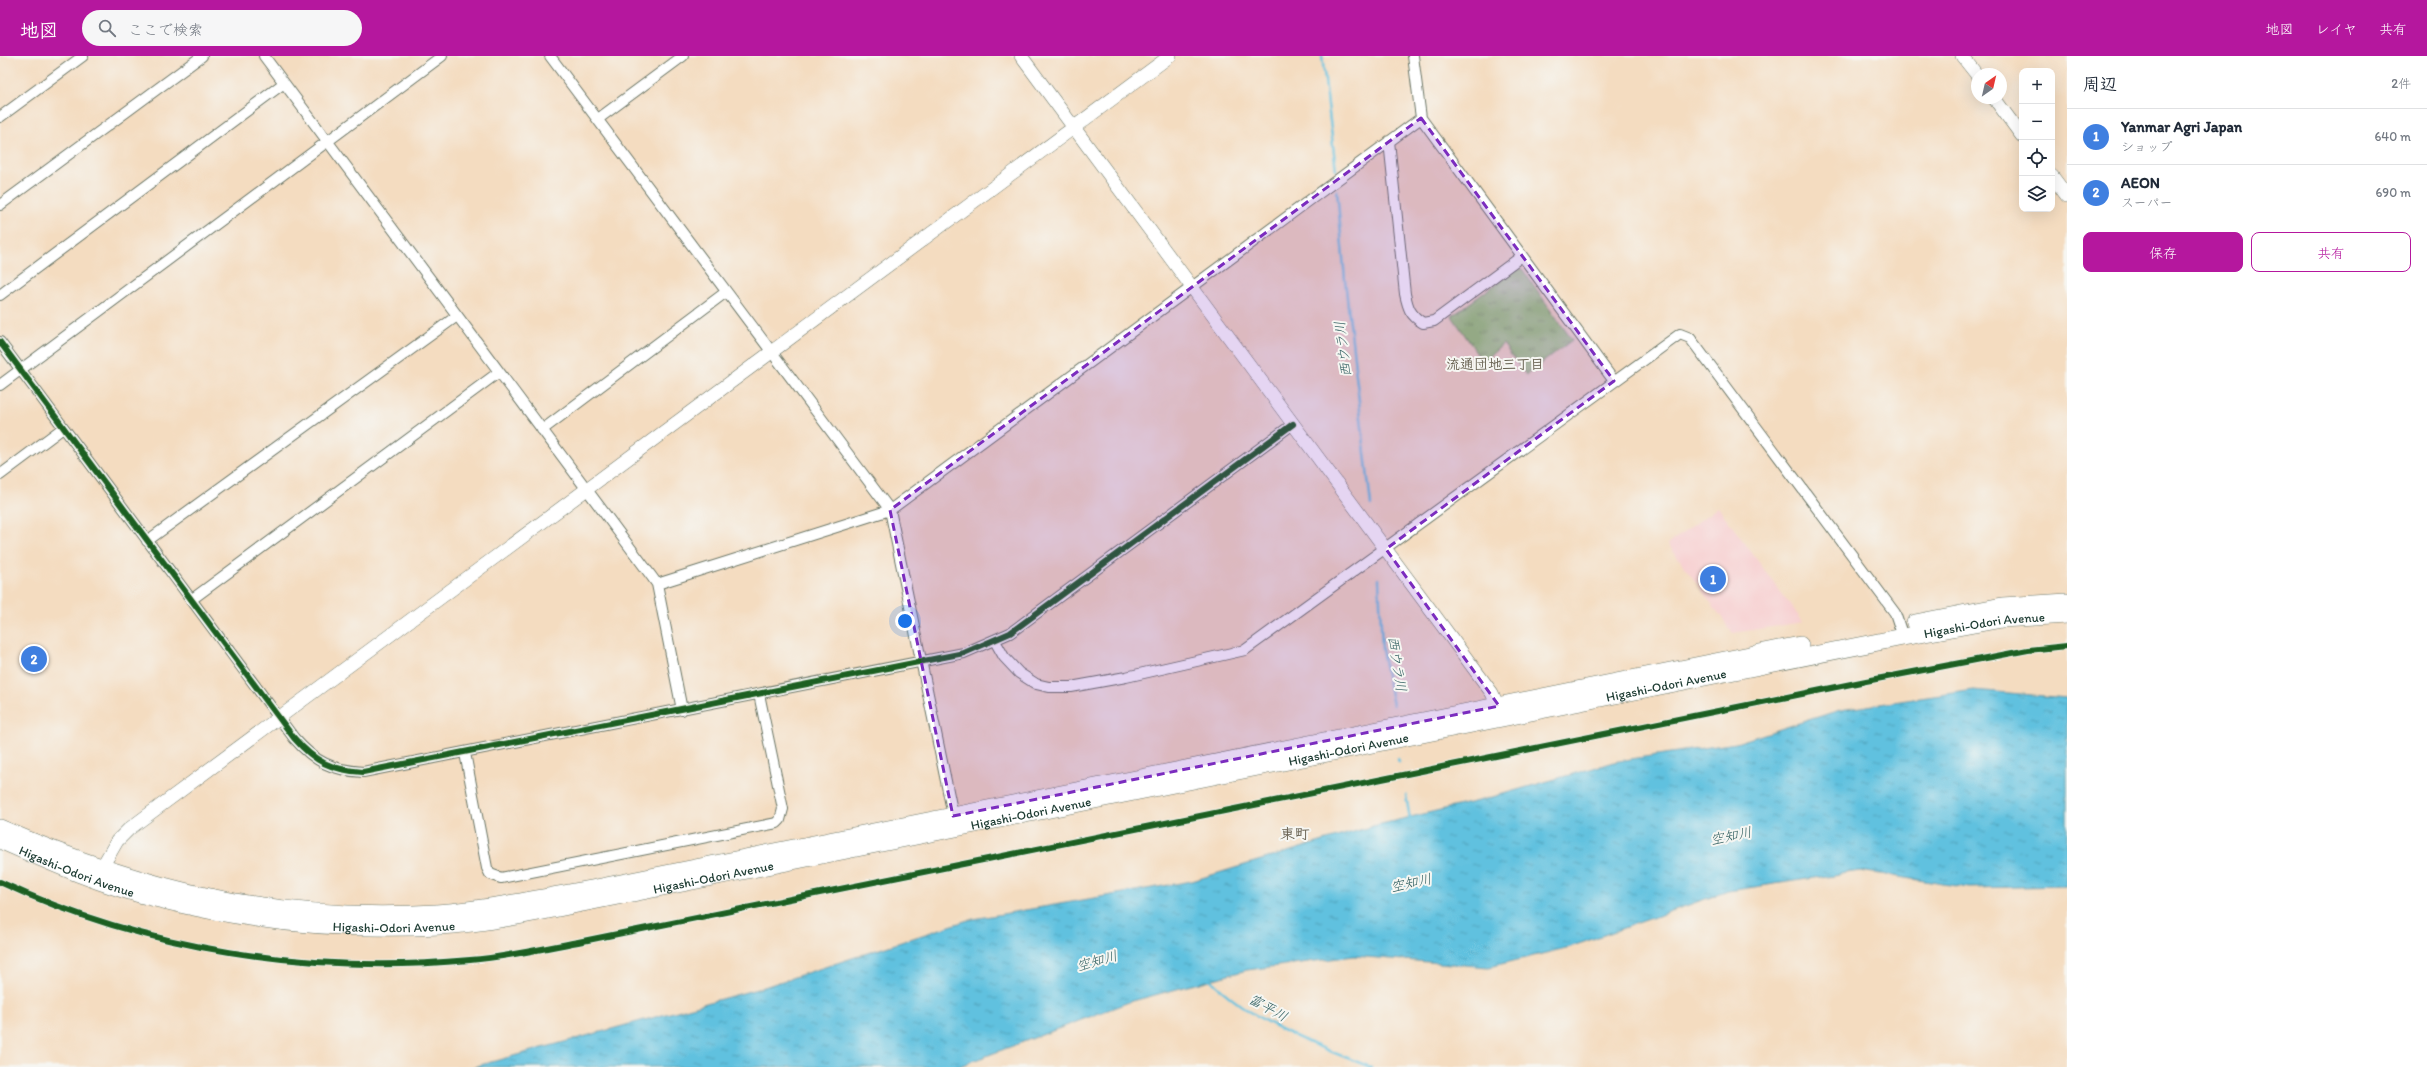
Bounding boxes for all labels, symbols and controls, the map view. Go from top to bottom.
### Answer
search box [82,10,362,46]
icon: search [96,17,118,39]
text: 地図 [20,19,58,42]
text: ここで検索 [128,21,203,39]
text: 地図 [2266,21,2294,38]
text: レイヤ [2316,21,2357,38]
text: 共有 [2379,21,2407,38]
north arrow [1971,68,2007,104]
map controls [2019,68,2055,212]
button: + [2019,68,2055,104]
text: 周辺 [2083,74,2117,94]
text: 2件 [2391,76,2411,91]
button: − [2019,104,2055,140]
text: Yanmar Agri Japan [2121,118,2242,136]
text: 1 [2093,129,2099,144]
text: 640 m [2374,129,2411,144]
text: ショップ [2121,139,2172,154]
button: locate [2019,140,2055,176]
text: AEON [2121,174,2160,192]
button: layers [2019,176,2055,212]
text: 2 [2093,185,2099,200]
text: 690 m [2375,185,2411,200]
text: スーパー [2121,195,2172,210]
button: 保存 [2083,232,2243,272]
button: 共有 [2251,232,2411,272]
water label: 西ウラ川 [1331,320,1355,378]
district label: 流通団地三丁目 [1446,356,1544,373]
pin: 1 [1700,564,1726,594]
street label: Higashi-Odori Avenue [1922,609,2045,641]
your location [895,611,915,631]
water label: 西ウラ川 [1384,635,1410,693]
pin: 2 [21,644,47,674]
street label: Higashi-Odori Avenue [1605,665,1728,704]
street label: Higashi-Odori Avenue [1287,729,1410,768]
street label: Higashi-Odori Avenue [969,793,1092,832]
water label: 空知川 [1709,824,1753,848]
district label: 東町 [1280,825,1310,843]
street label: Higashi-Odori Avenue [17,842,136,900]
street label: Higashi-Odori Avenue [652,857,775,896]
water label: 空知川 [1389,870,1433,896]
street label: Higashi-Odori Avenue [332,917,456,935]
water label: 空知川 [1074,947,1120,975]
water label: 富平川 [1246,990,1290,1026]

